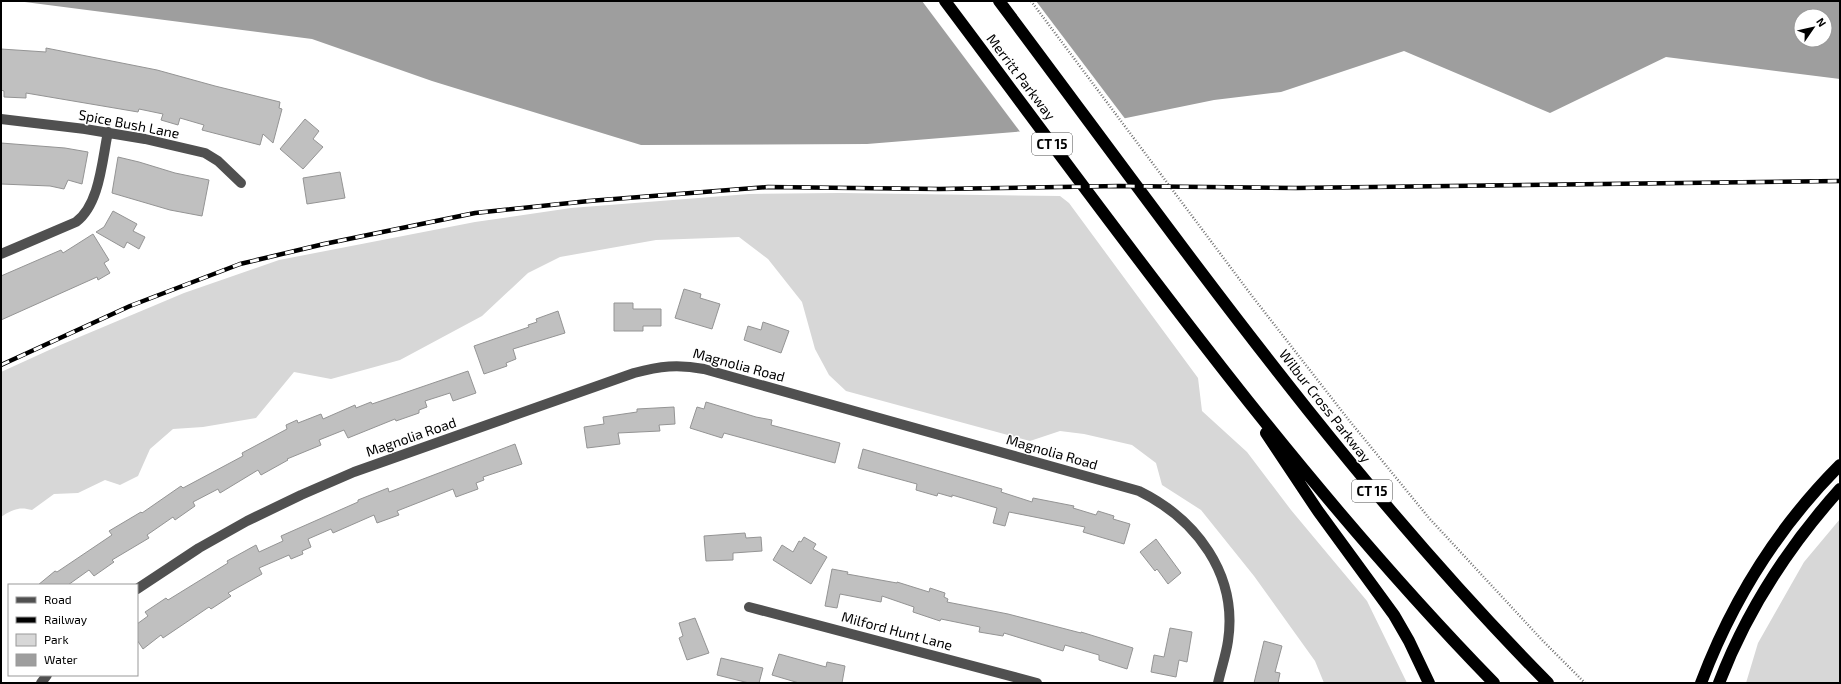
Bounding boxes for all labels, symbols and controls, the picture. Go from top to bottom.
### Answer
north arrow [1793,8,1833,48]
text: N [1814,15,1829,29]
street label: Merritt Parkway [983,30,1060,124]
street label: Spice Bush Lane [77,105,181,142]
road number: CT 15 [1032,133,1072,155]
street label: Magnolia Road [691,344,787,385]
street label: Wilbur Cross Parkway [1276,346,1375,466]
street label: Magnolia Road [363,413,458,460]
street label: Magnolia Road [1004,430,1100,473]
road number: CT 15 [1352,480,1392,502]
legend [8,584,138,676]
text: Road [44,592,72,606]
street label: Milford Hunt Lane [840,608,954,653]
text: Railway [44,612,88,626]
text: Park [44,632,69,646]
text: Water [44,652,78,666]

